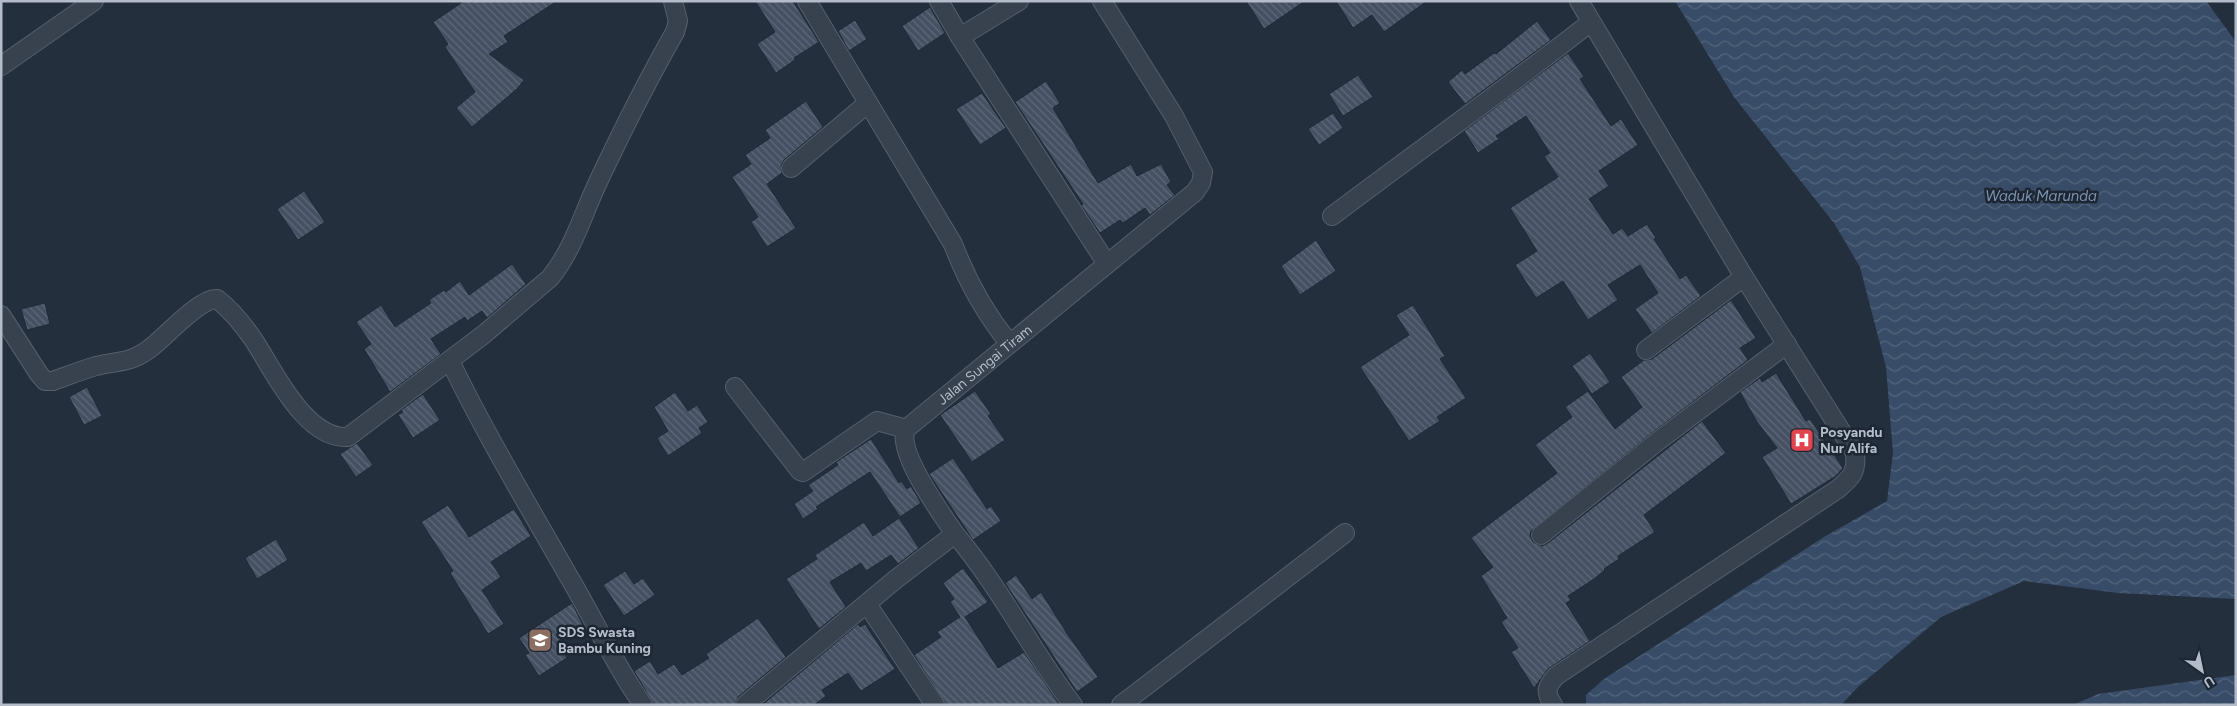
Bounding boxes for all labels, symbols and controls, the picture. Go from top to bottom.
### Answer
water label: Waduk Marunda [1985,187,2097,205]
street label: Jalan Sungai Tiram [934,321,1036,409]
place label: Posyandu Nur Alifa [1820,424,1883,457]
hospital icon: Posyandu Nur Alifa [1789,427,1815,453]
place label: SDS Swasta Bambu Kuning [558,624,651,657]
school or university icon: SDS Swasta Bambu Kuning [527,627,553,653]
north arrow [2177,646,2227,696]
text: U [2200,672,2218,691]

